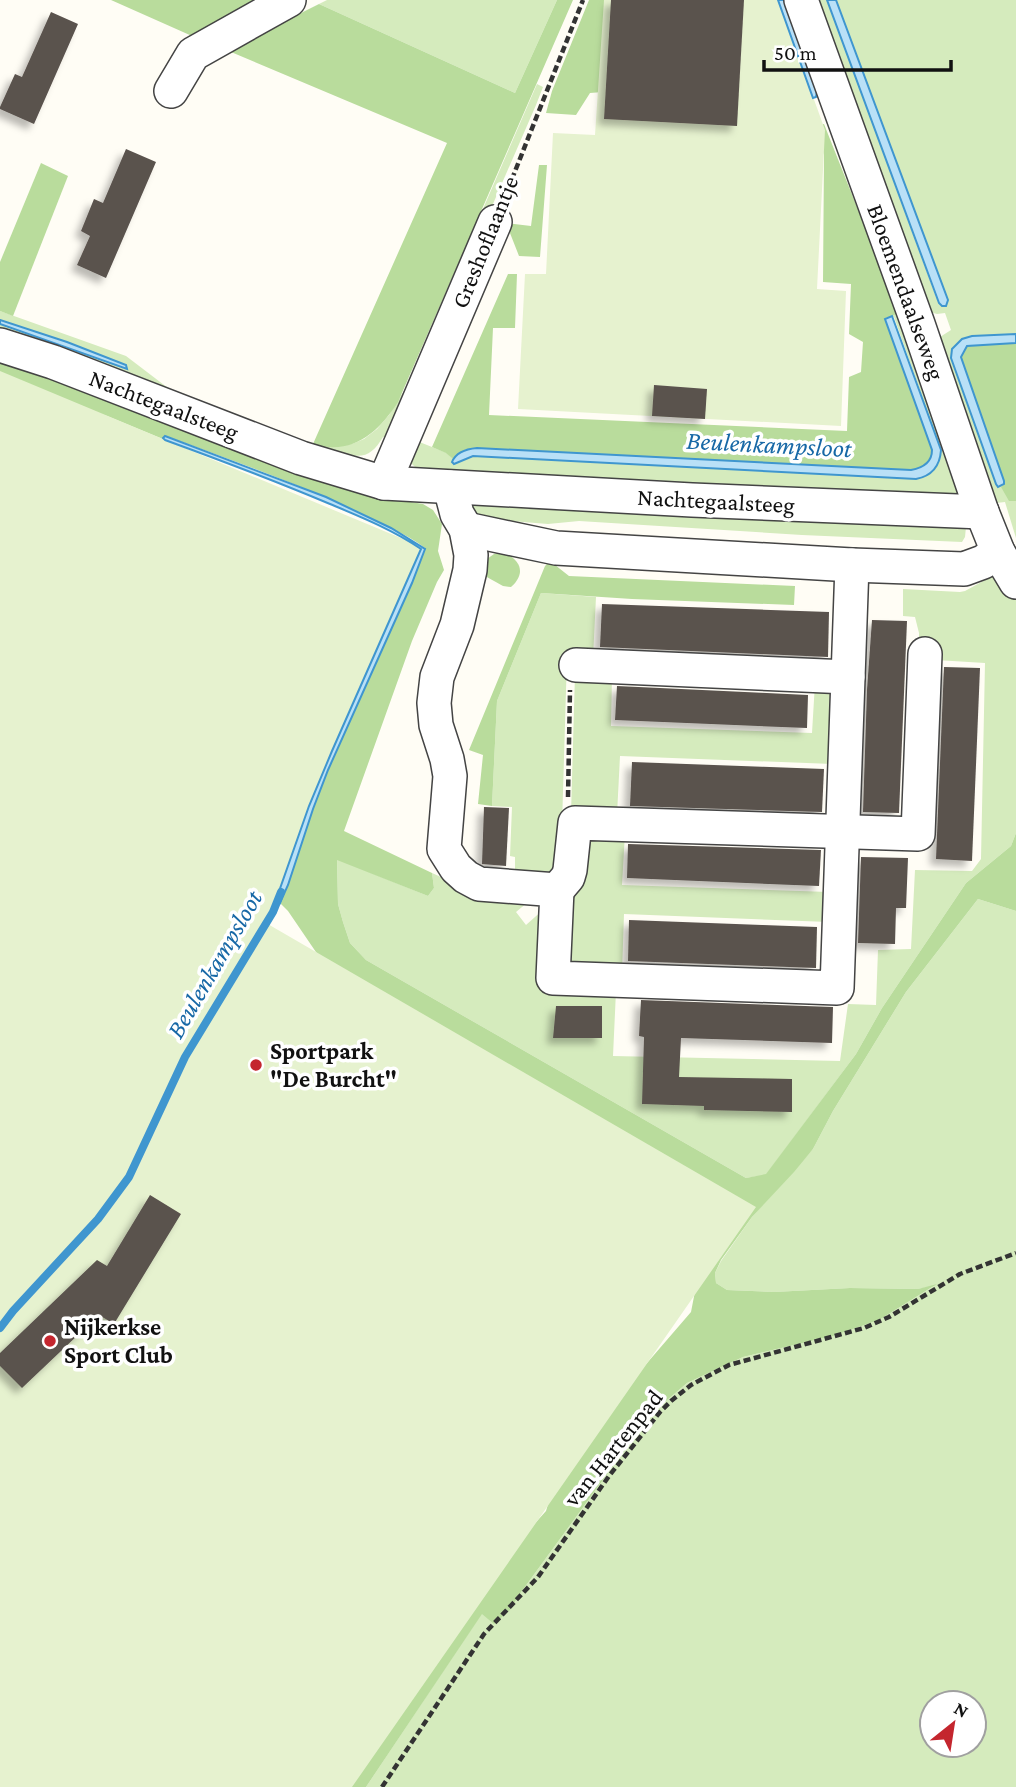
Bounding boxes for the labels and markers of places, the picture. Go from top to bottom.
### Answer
place label: Sportpark "De Burcht" [270,1037,397,1092]
marker: Sportpark "De Burcht" [248,1057,264,1073]
place label: Nijkerkse Sport Club [64,1313,173,1368]
marker: Nijkerkse Sport Club [42,1333,58,1349]

